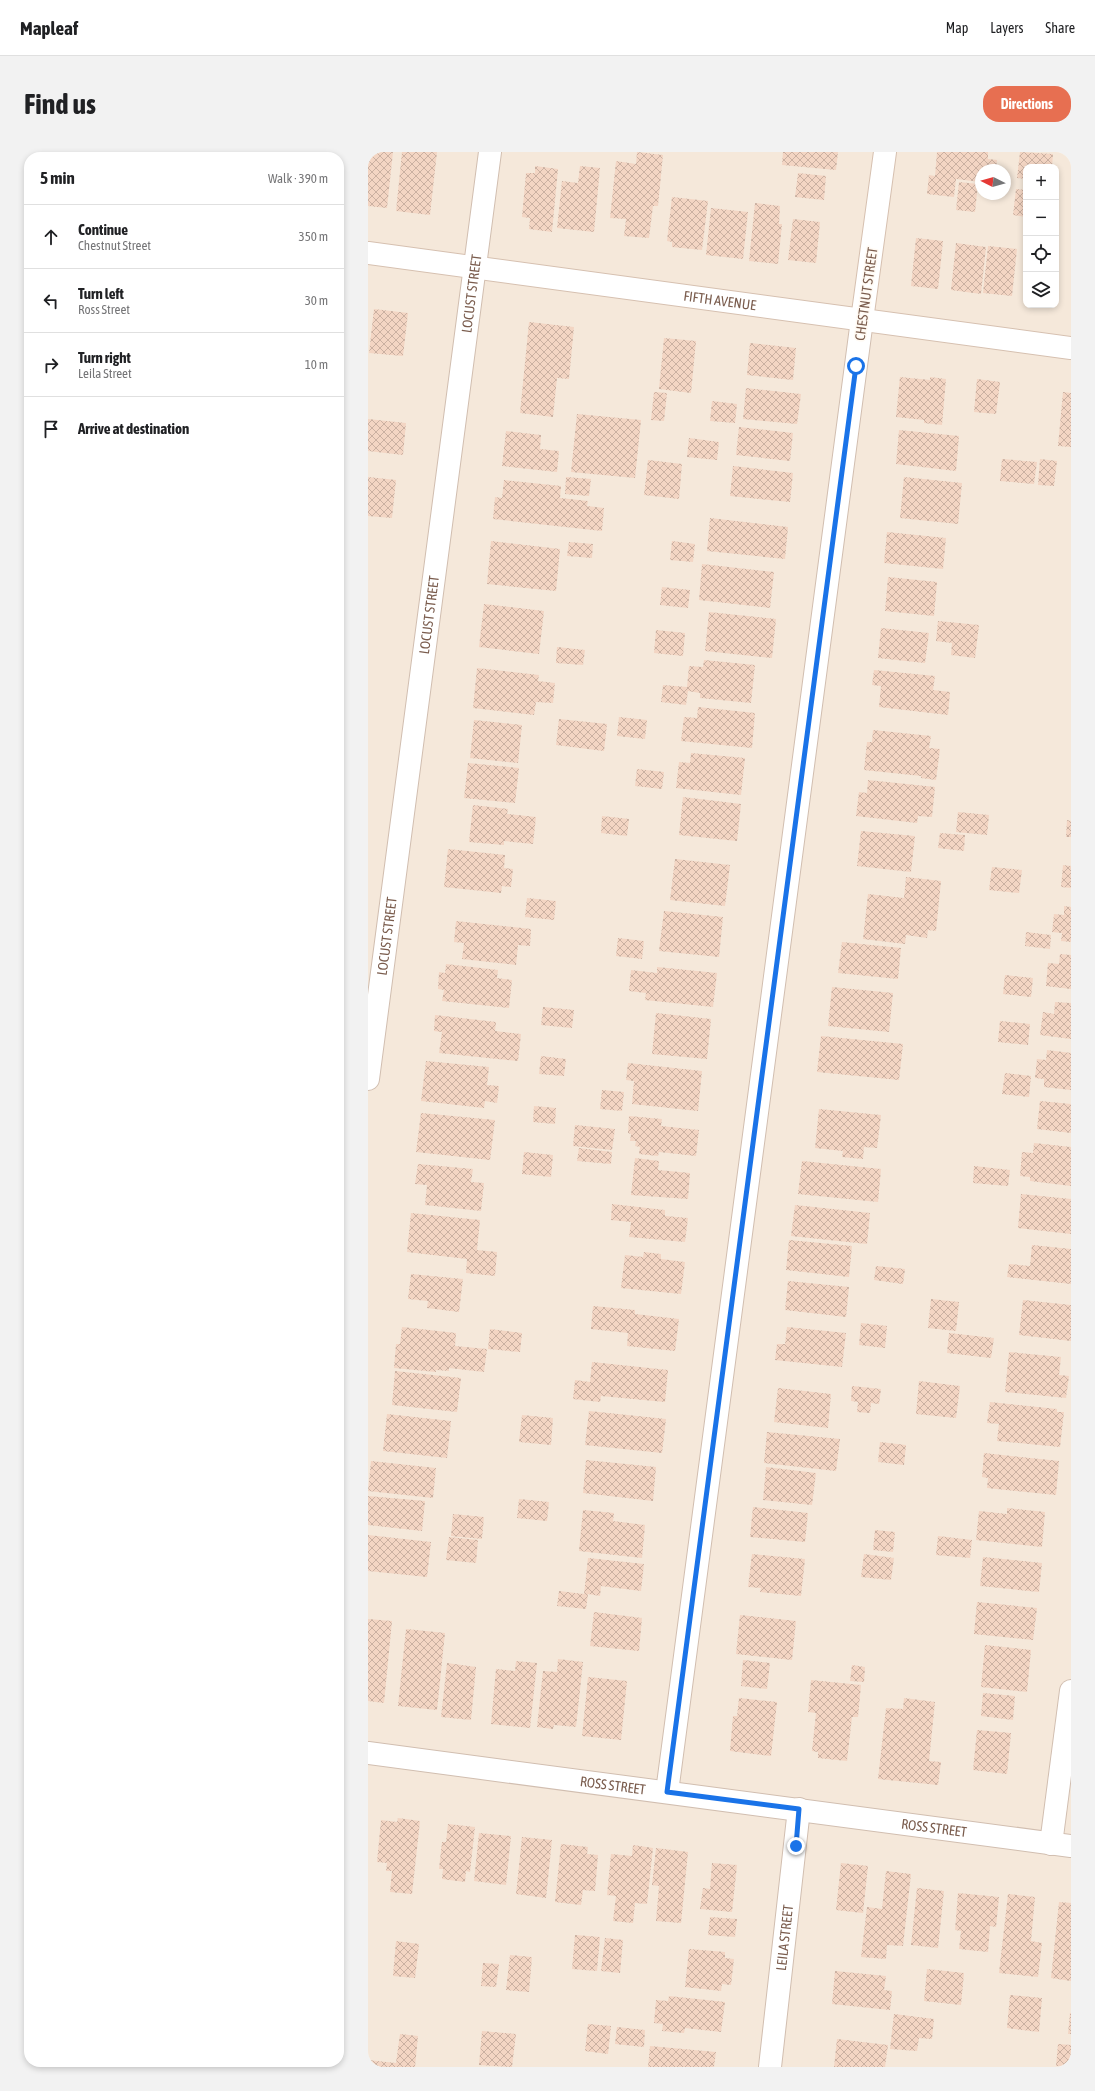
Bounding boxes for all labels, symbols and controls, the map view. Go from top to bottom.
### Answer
text: Mapleaf [20,17,78,39]
text: Map [946,20,968,36]
text: Layers [990,20,1023,36]
text: Share [1045,20,1075,36]
button: Directions [983,86,1071,122]
text: Find us [24,88,96,120]
north arrow [975,164,1011,200]
map controls [1023,164,1059,308]
button: + [1023,164,1059,200]
text: 5 min [40,168,75,188]
text: Walk · 390 m [268,171,328,186]
button: − [1023,200,1059,236]
text: Continue [78,221,128,238]
icon: ahead [40,226,62,248]
text: 350 m [299,229,328,244]
button: locate [1023,236,1059,272]
text: Chestnut Street [78,238,151,253]
street label: CHESTNUT STREET [852,246,880,342]
street label: LOCUST STREET [458,254,484,334]
button: layers [1023,272,1059,308]
text: Turn left [78,285,124,302]
street label: FIFTH AVENUE [683,288,757,313]
icon: left [40,290,62,312]
text: 30 m [305,293,328,308]
text: Ross Street [78,302,130,317]
text: Turn right [78,349,131,366]
icon: right [40,354,62,376]
text: 10 m [305,357,328,372]
route start [847,357,865,375]
text: Leila Street [78,366,132,381]
icon: arrive [40,418,62,440]
text: Arrive at destination [78,420,189,437]
street label: LOCUST STREET [416,575,442,655]
street label: LOCUST STREET [374,896,400,976]
street label: ROSS STREET [579,1773,647,1798]
street label: ROSS STREET [900,1816,968,1840]
route end [787,1837,805,1855]
street label: LEILA STREET [773,1904,796,1972]

